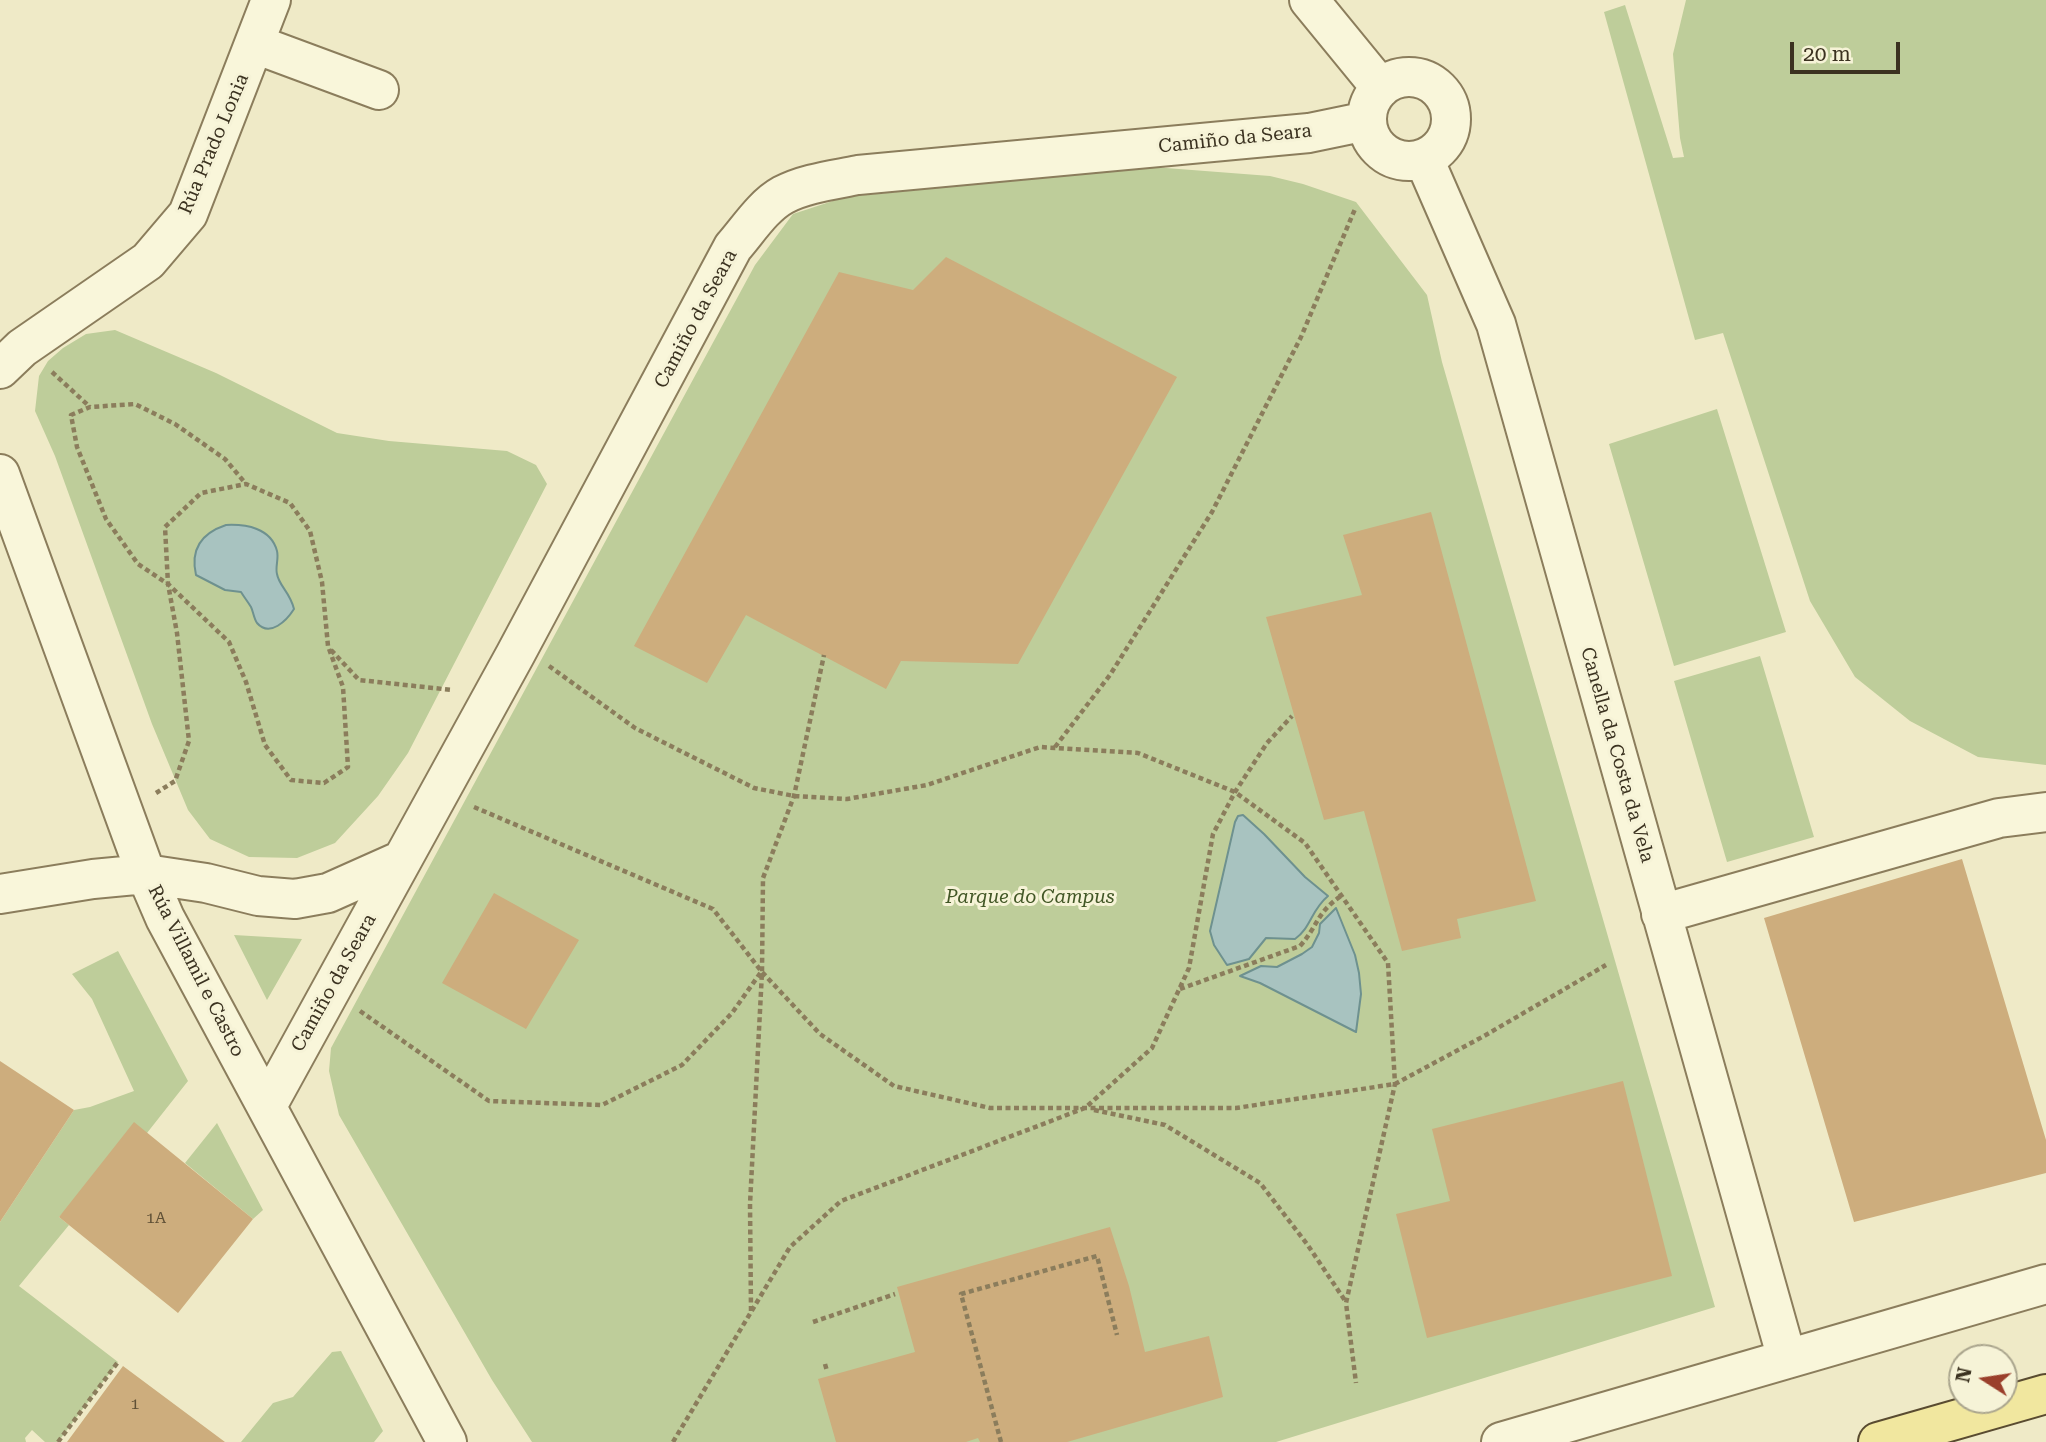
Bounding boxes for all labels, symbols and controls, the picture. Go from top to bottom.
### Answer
scale bar [1794,28,1904,72]
text: 20 m [1803,42,1851,66]
street label: Rúa Prado Lonia [174,70,254,218]
street label: Camiño da Seara [1157,120,1313,158]
street label: Camiño da Seara [650,246,742,392]
street label: Canella da Costa da Vela [1575,645,1659,865]
street label: Rúa Villamil e Castro [143,881,249,1061]
park label: Parque do Campus [945,886,1115,908]
street label: Camiño da Seara [287,910,381,1056]
house number: 1A [146,1208,166,1228]
north arrow [1948,1344,2018,1414]
text: N [1951,1365,1977,1385]
house number: 1 [131,1394,139,1414]

